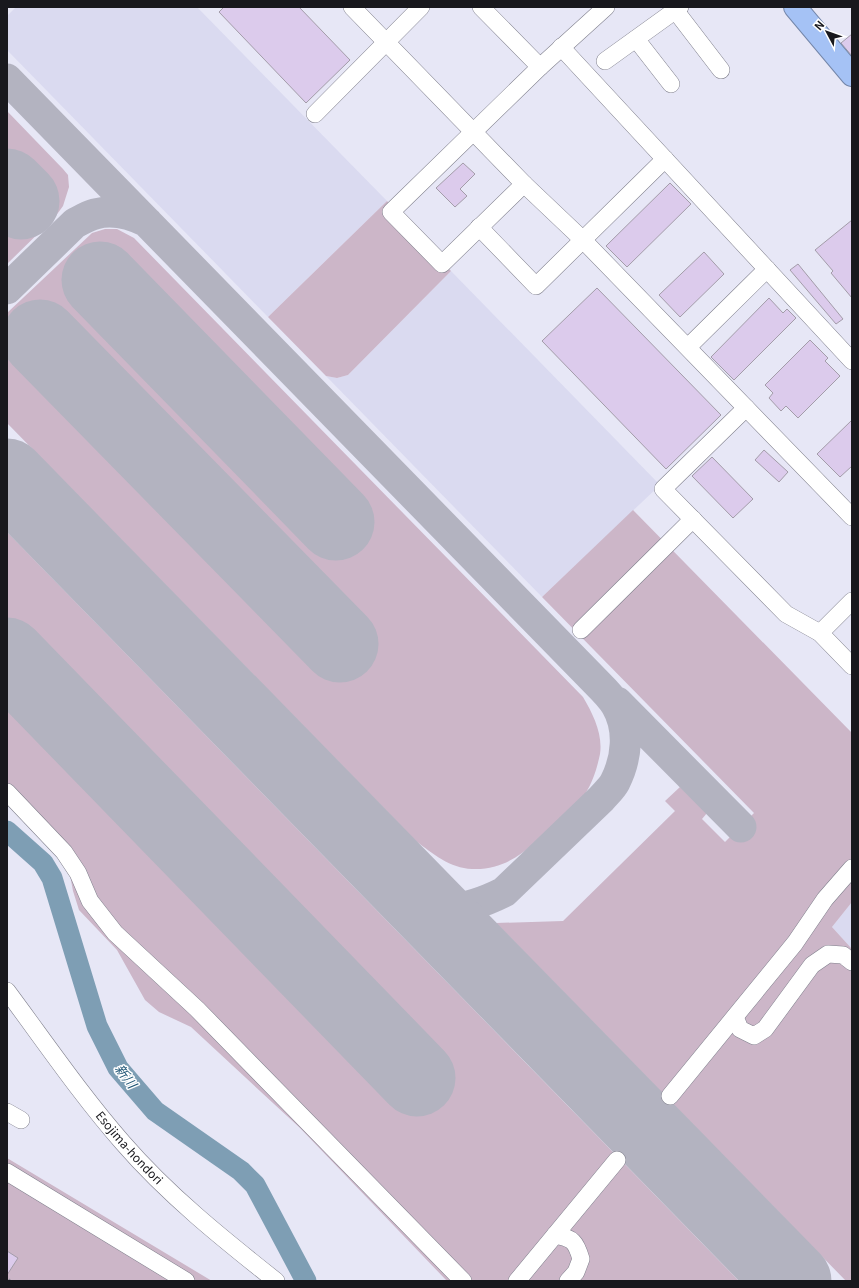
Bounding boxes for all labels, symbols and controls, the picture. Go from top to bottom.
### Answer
north arrow [807,12,847,52]
text: N [810,16,827,33]
water label: 新川 [111,1060,143,1093]
street label: Esojima-hondori [93,1107,167,1187]

